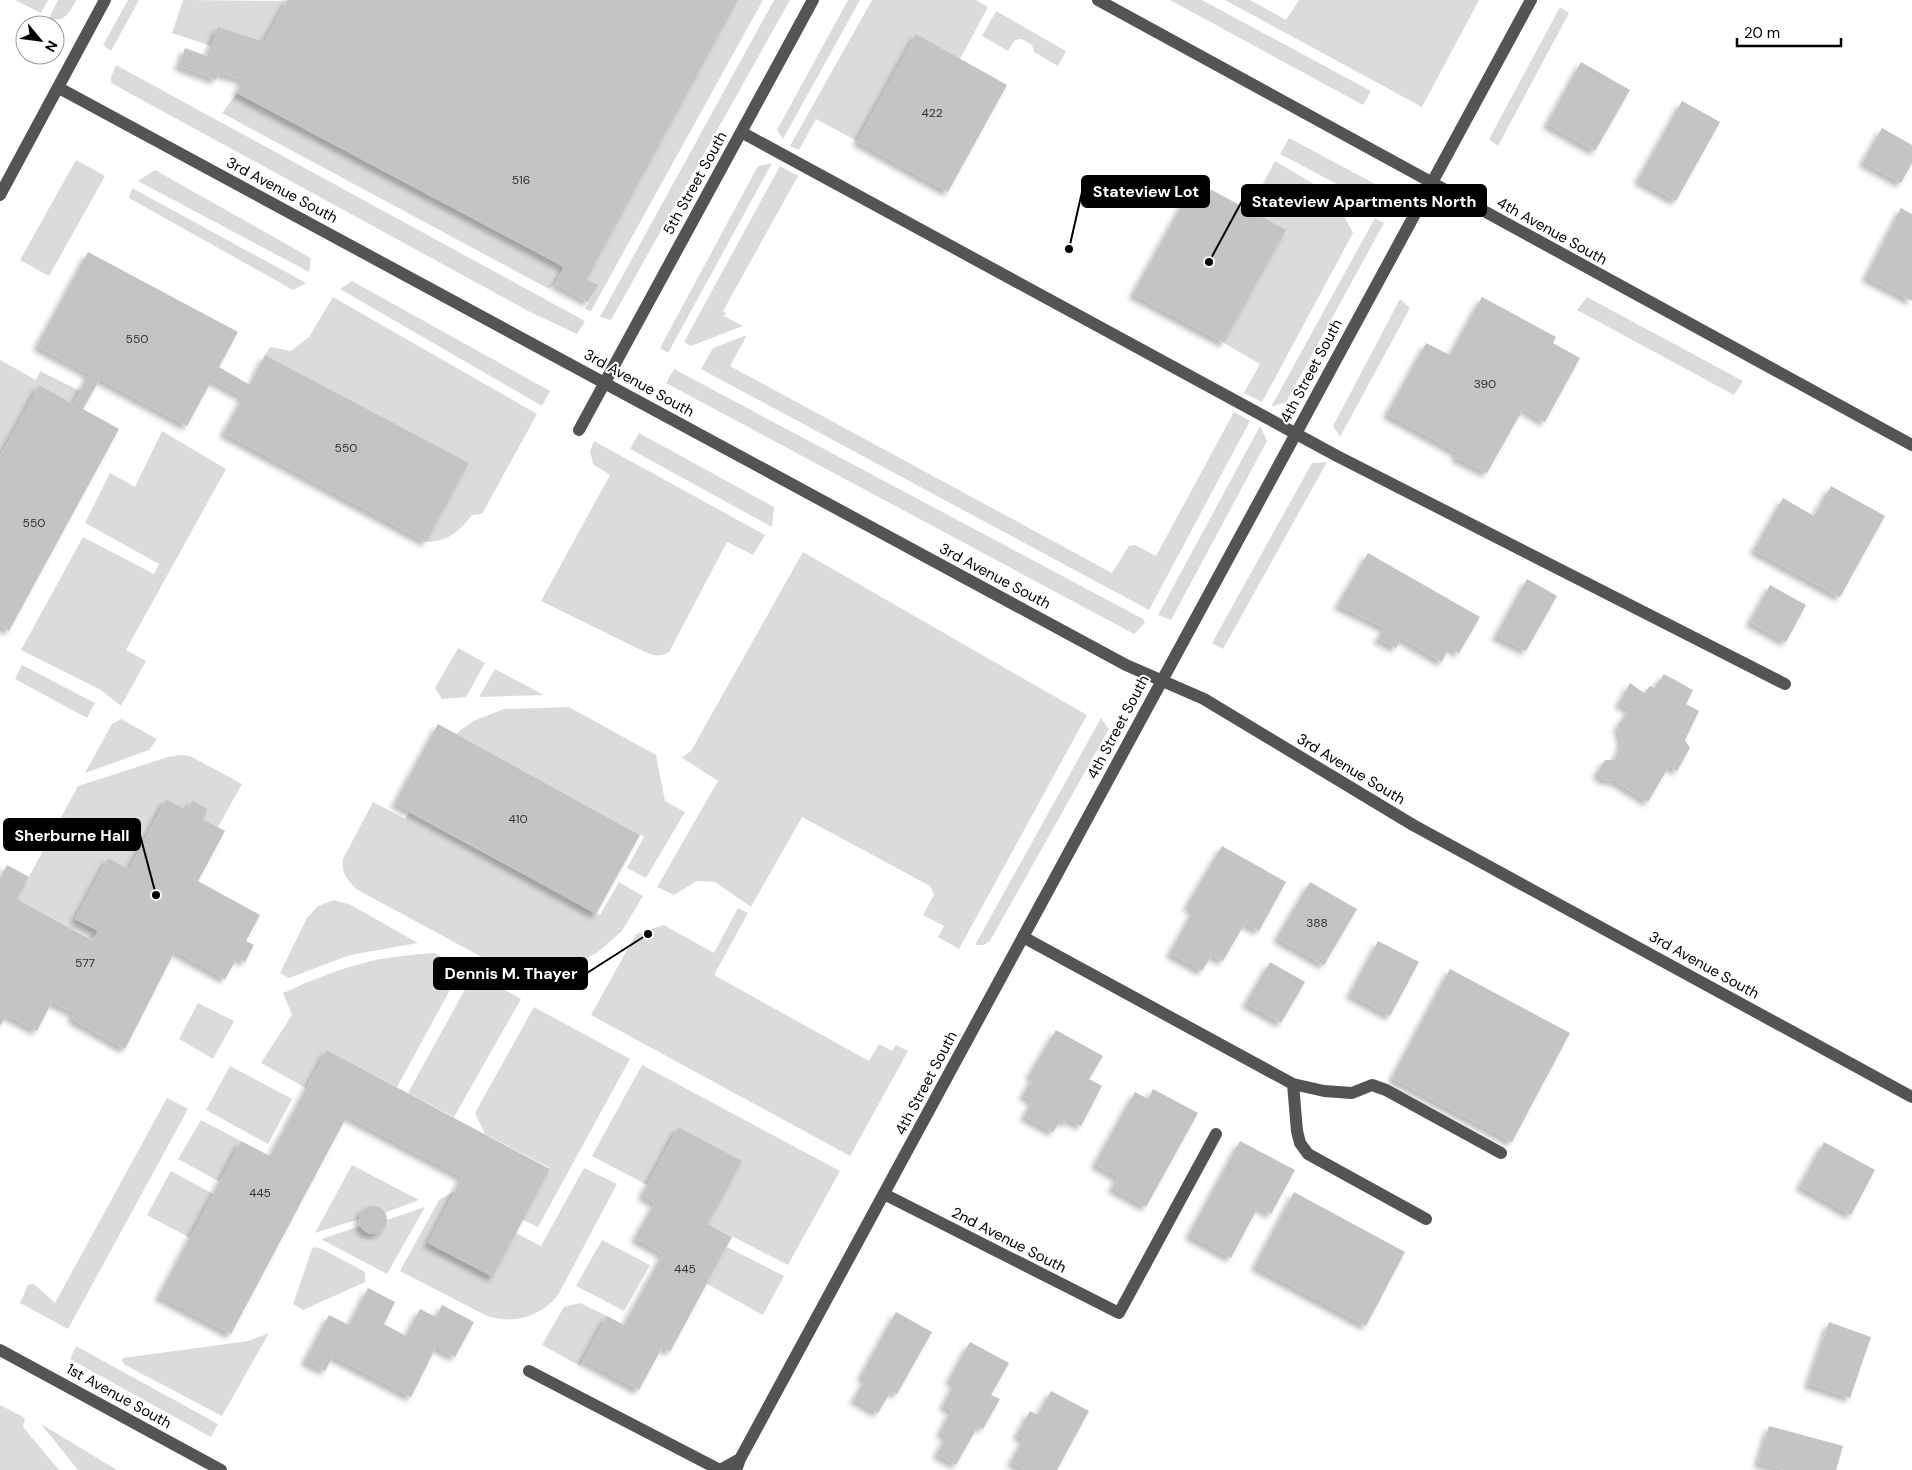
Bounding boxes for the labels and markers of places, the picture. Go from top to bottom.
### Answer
callout: Stateview Lot [1082,176,1209,207]
callout: Stateview Apartments North [1242,185,1486,216]
callout: Sherburne Hall [4,819,140,850]
callout: Dennis M. Thayer [434,958,587,989]

